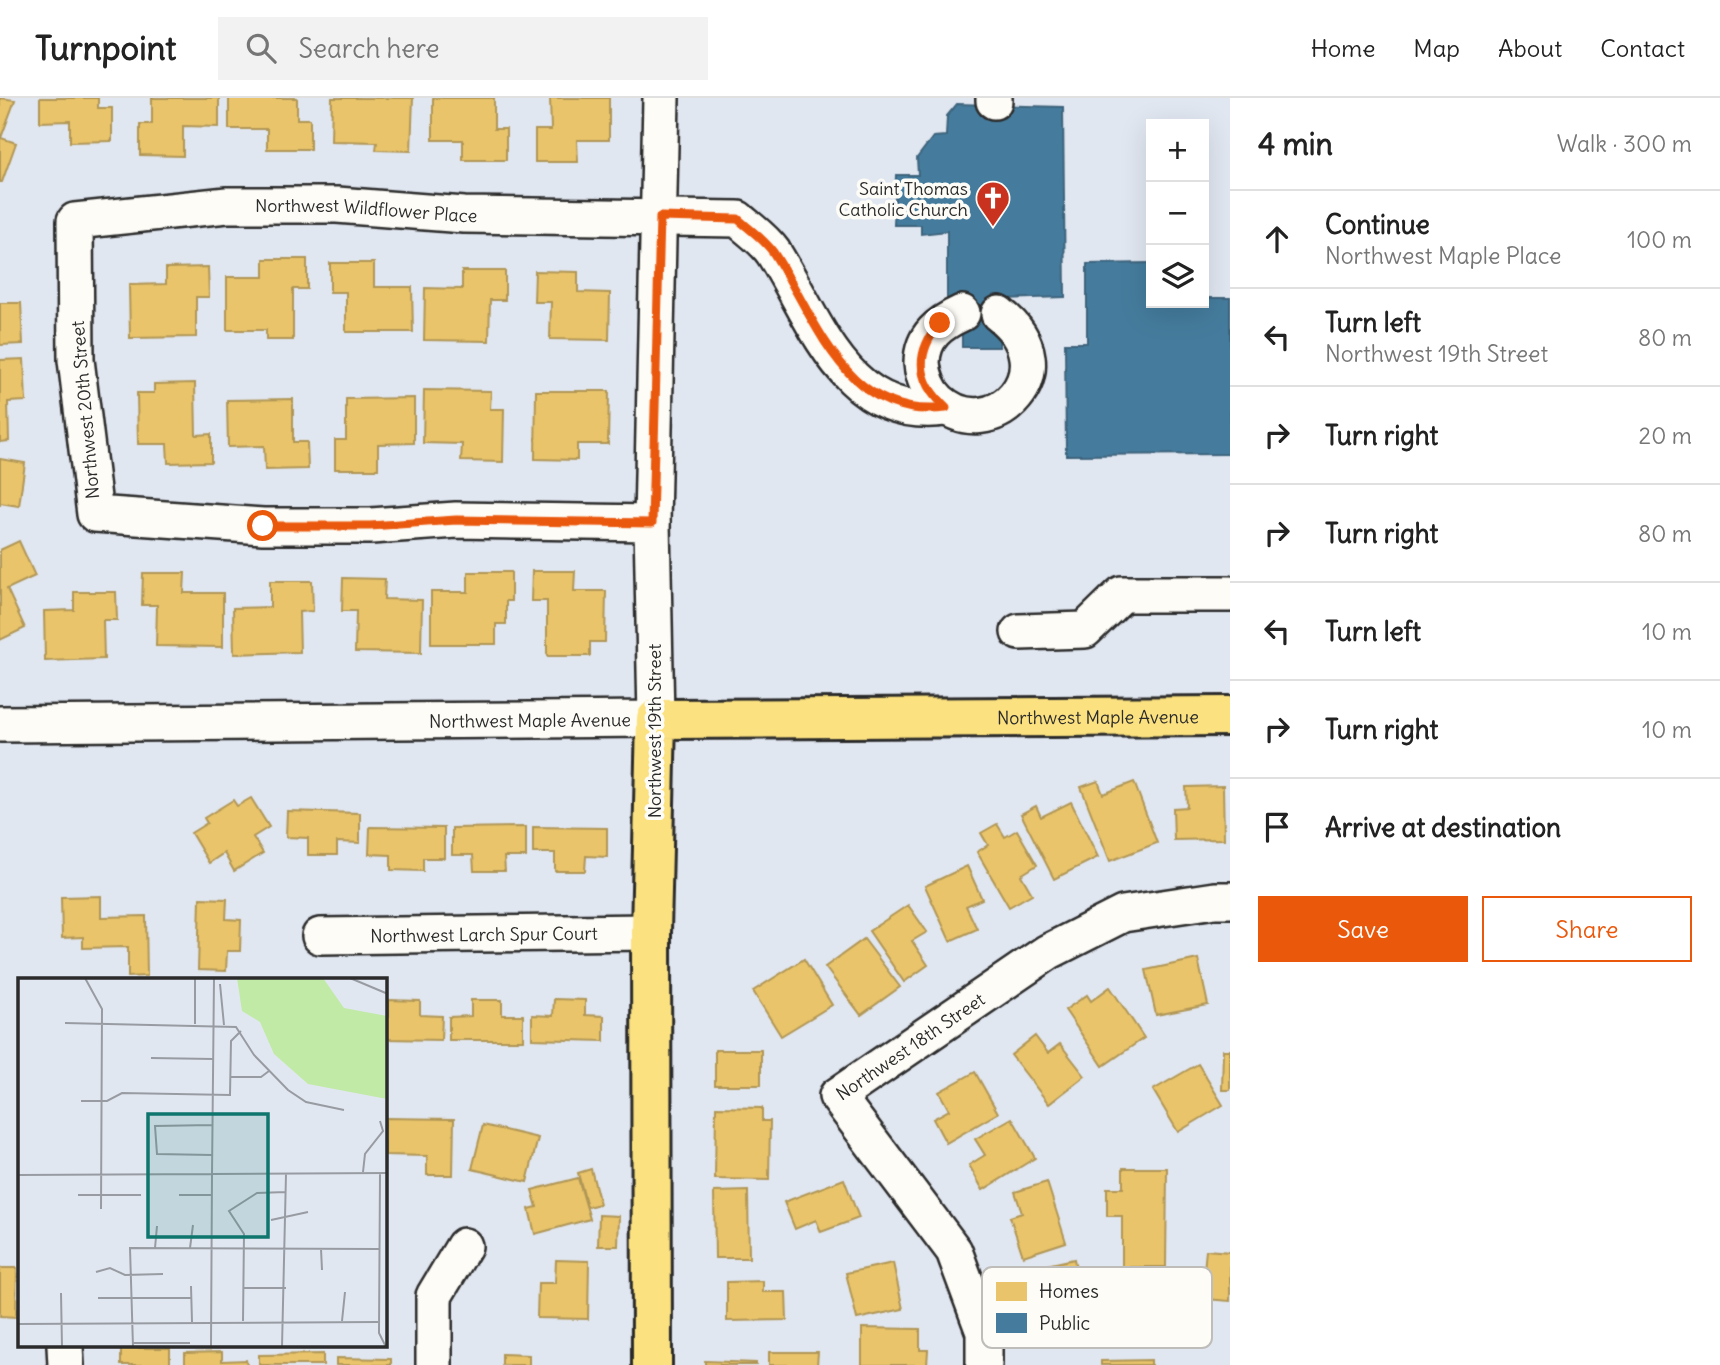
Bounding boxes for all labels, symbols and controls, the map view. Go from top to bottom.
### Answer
search box [218,17,708,80]
text: Turnpoint [35,27,176,69]
icon: search [242,29,280,67]
text: Search here [298,32,439,65]
text: Home [1311,33,1375,63]
text: Map [1413,33,1460,63]
text: About [1498,33,1562,63]
text: Contact [1600,33,1685,63]
map controls [1146,119,1209,308]
button: + [1146,119,1209,182]
text: 4 min [1258,125,1333,163]
text: Walk · 300 m [1557,129,1692,158]
place label: Saint Thomas Catholic Church [839,177,968,221]
church icon: Saint Thomas Catholic Church [974,179,1012,228]
button: − [1146,182,1209,245]
street label: Northwest Wildflower Place [255,194,478,227]
text: Continue [1325,208,1430,241]
icon: ahead [1258,220,1296,258]
text: 100 m [1627,225,1692,254]
text: Northwest Maple Place [1325,241,1561,270]
button: layers [1146,245,1209,308]
text: Turn left [1325,306,1421,339]
route end [924,307,955,338]
icon: left [1258,318,1296,356]
street label: Northwest 20th Street [66,320,104,500]
text: 80 m [1638,323,1692,352]
text: Northwest 19th Street [1325,339,1548,368]
icon: right [1258,416,1296,454]
text: Turn right [1325,419,1438,452]
text: 20 m [1639,421,1692,450]
route start [247,510,278,541]
icon: right [1258,514,1296,552]
text: Turn right [1325,517,1438,550]
text: 80 m [1638,519,1692,548]
icon: left [1258,612,1296,650]
text: Turn left [1325,615,1421,648]
text: 10 m [1642,617,1692,646]
street label: Northwest 19th Street [643,644,666,818]
street label: Northwest Maple Avenue [997,705,1199,729]
street label: Northwest Maple Avenue [429,708,631,732]
icon: right [1258,710,1296,748]
text: Turn right [1325,713,1438,746]
text: 10 m [1642,715,1692,744]
icon: arrive [1258,808,1296,846]
text: Arrive at destination [1325,811,1561,844]
button: Save [1258,896,1468,962]
button: Share [1482,896,1692,962]
street label: Northwest Larch Spur Court [370,921,598,947]
inset map [18,978,387,1348]
street label: Northwest 18th Street [831,987,989,1105]
legend [982,1267,1212,1348]
text: Homes [1039,1279,1099,1303]
text: Public [1039,1311,1090,1335]

